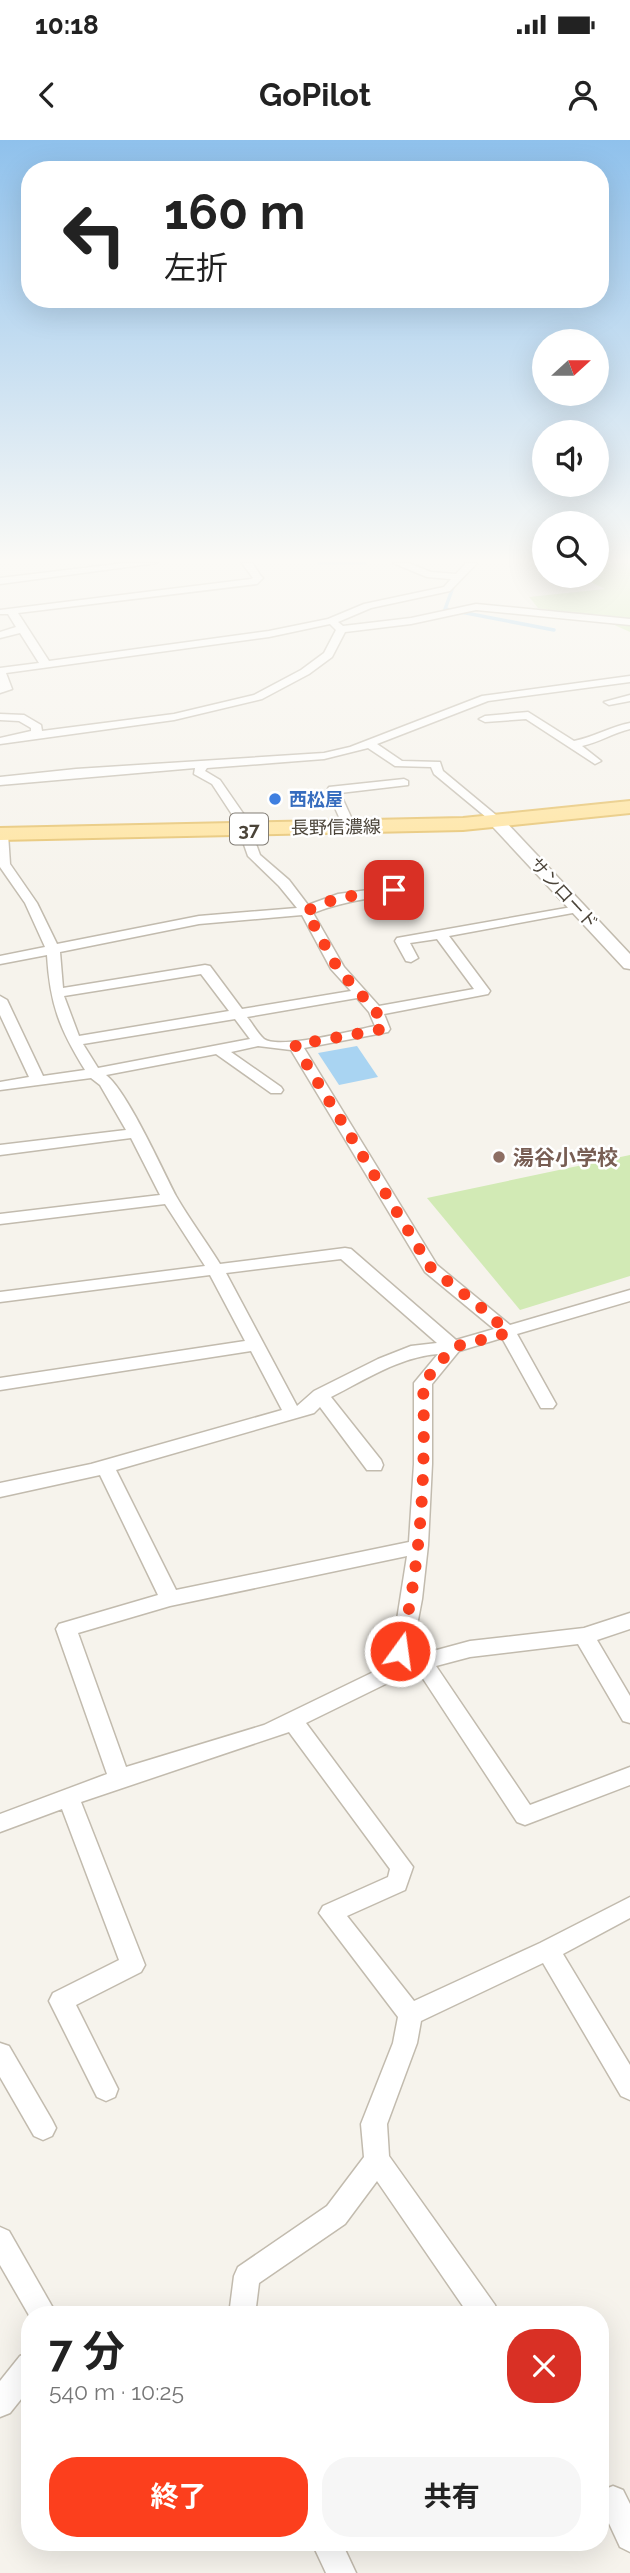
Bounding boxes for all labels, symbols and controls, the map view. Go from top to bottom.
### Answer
text: 10:18 [35,10,99,40]
icon: back [28,76,66,114]
text: GoPilot [259,76,371,113]
icon: person [564,76,602,114]
text: 160 m [164,183,305,240]
icon: left [49,189,140,280]
text: 左折 [164,249,228,286]
north arrow [532,329,609,406]
map controls [532,329,609,588]
button: sound [532,420,609,497]
button: search [532,511,609,588]
place label: 西松屋 [289,789,343,810]
marker: 西松屋 [267,791,283,807]
road number: 37 [230,814,268,844]
street label: 長野信濃線 [291,816,381,838]
street label: サンロード [526,853,602,933]
pin [364,860,424,920]
icon: arrive [375,871,413,909]
place label: 湯谷小学校 [513,1145,618,1170]
marker: 湯谷小学校 [491,1149,507,1165]
position arrow [363,1614,437,1688]
text: 7 分 [49,2327,125,2376]
button: close [507,2329,581,2403]
text: 540 m · 10:25 [49,2378,184,2405]
button: 終了 [49,2457,308,2537]
button: 共有 [322,2457,581,2537]

